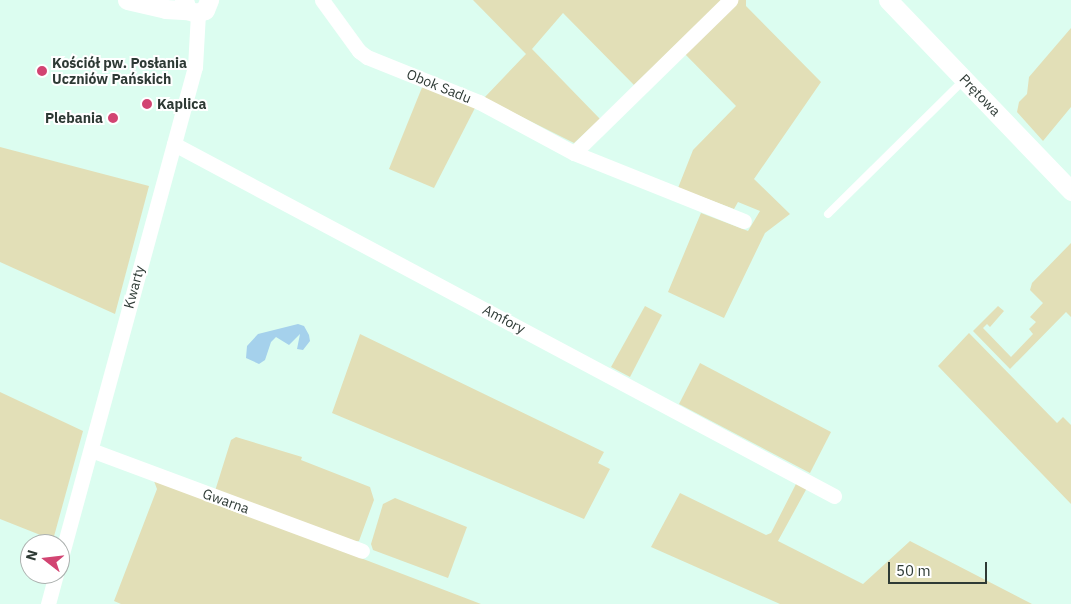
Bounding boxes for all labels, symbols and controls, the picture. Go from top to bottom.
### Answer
place label: Kościół pw. Posłania Uczniów Pańskich [52,55,187,88]
marker: Kościół pw. Posłania Uczniów Pańskich [36,65,48,77]
street label: Obok Sadu [404,65,474,107]
street label: Prętowa [956,71,1004,119]
place label: Kaplica [157,96,207,112]
marker: Kaplica [141,98,153,110]
place label: Plebania [45,110,103,126]
marker: Plebania [107,112,119,124]
street label: Kwarty [120,264,148,310]
street label: Amfory [480,301,528,337]
street label: Gwarna [200,485,252,517]
north arrow [20,534,70,584]
text: N [21,548,42,563]
scale bar [891,552,990,584]
text: 50 m [896,561,931,580]

